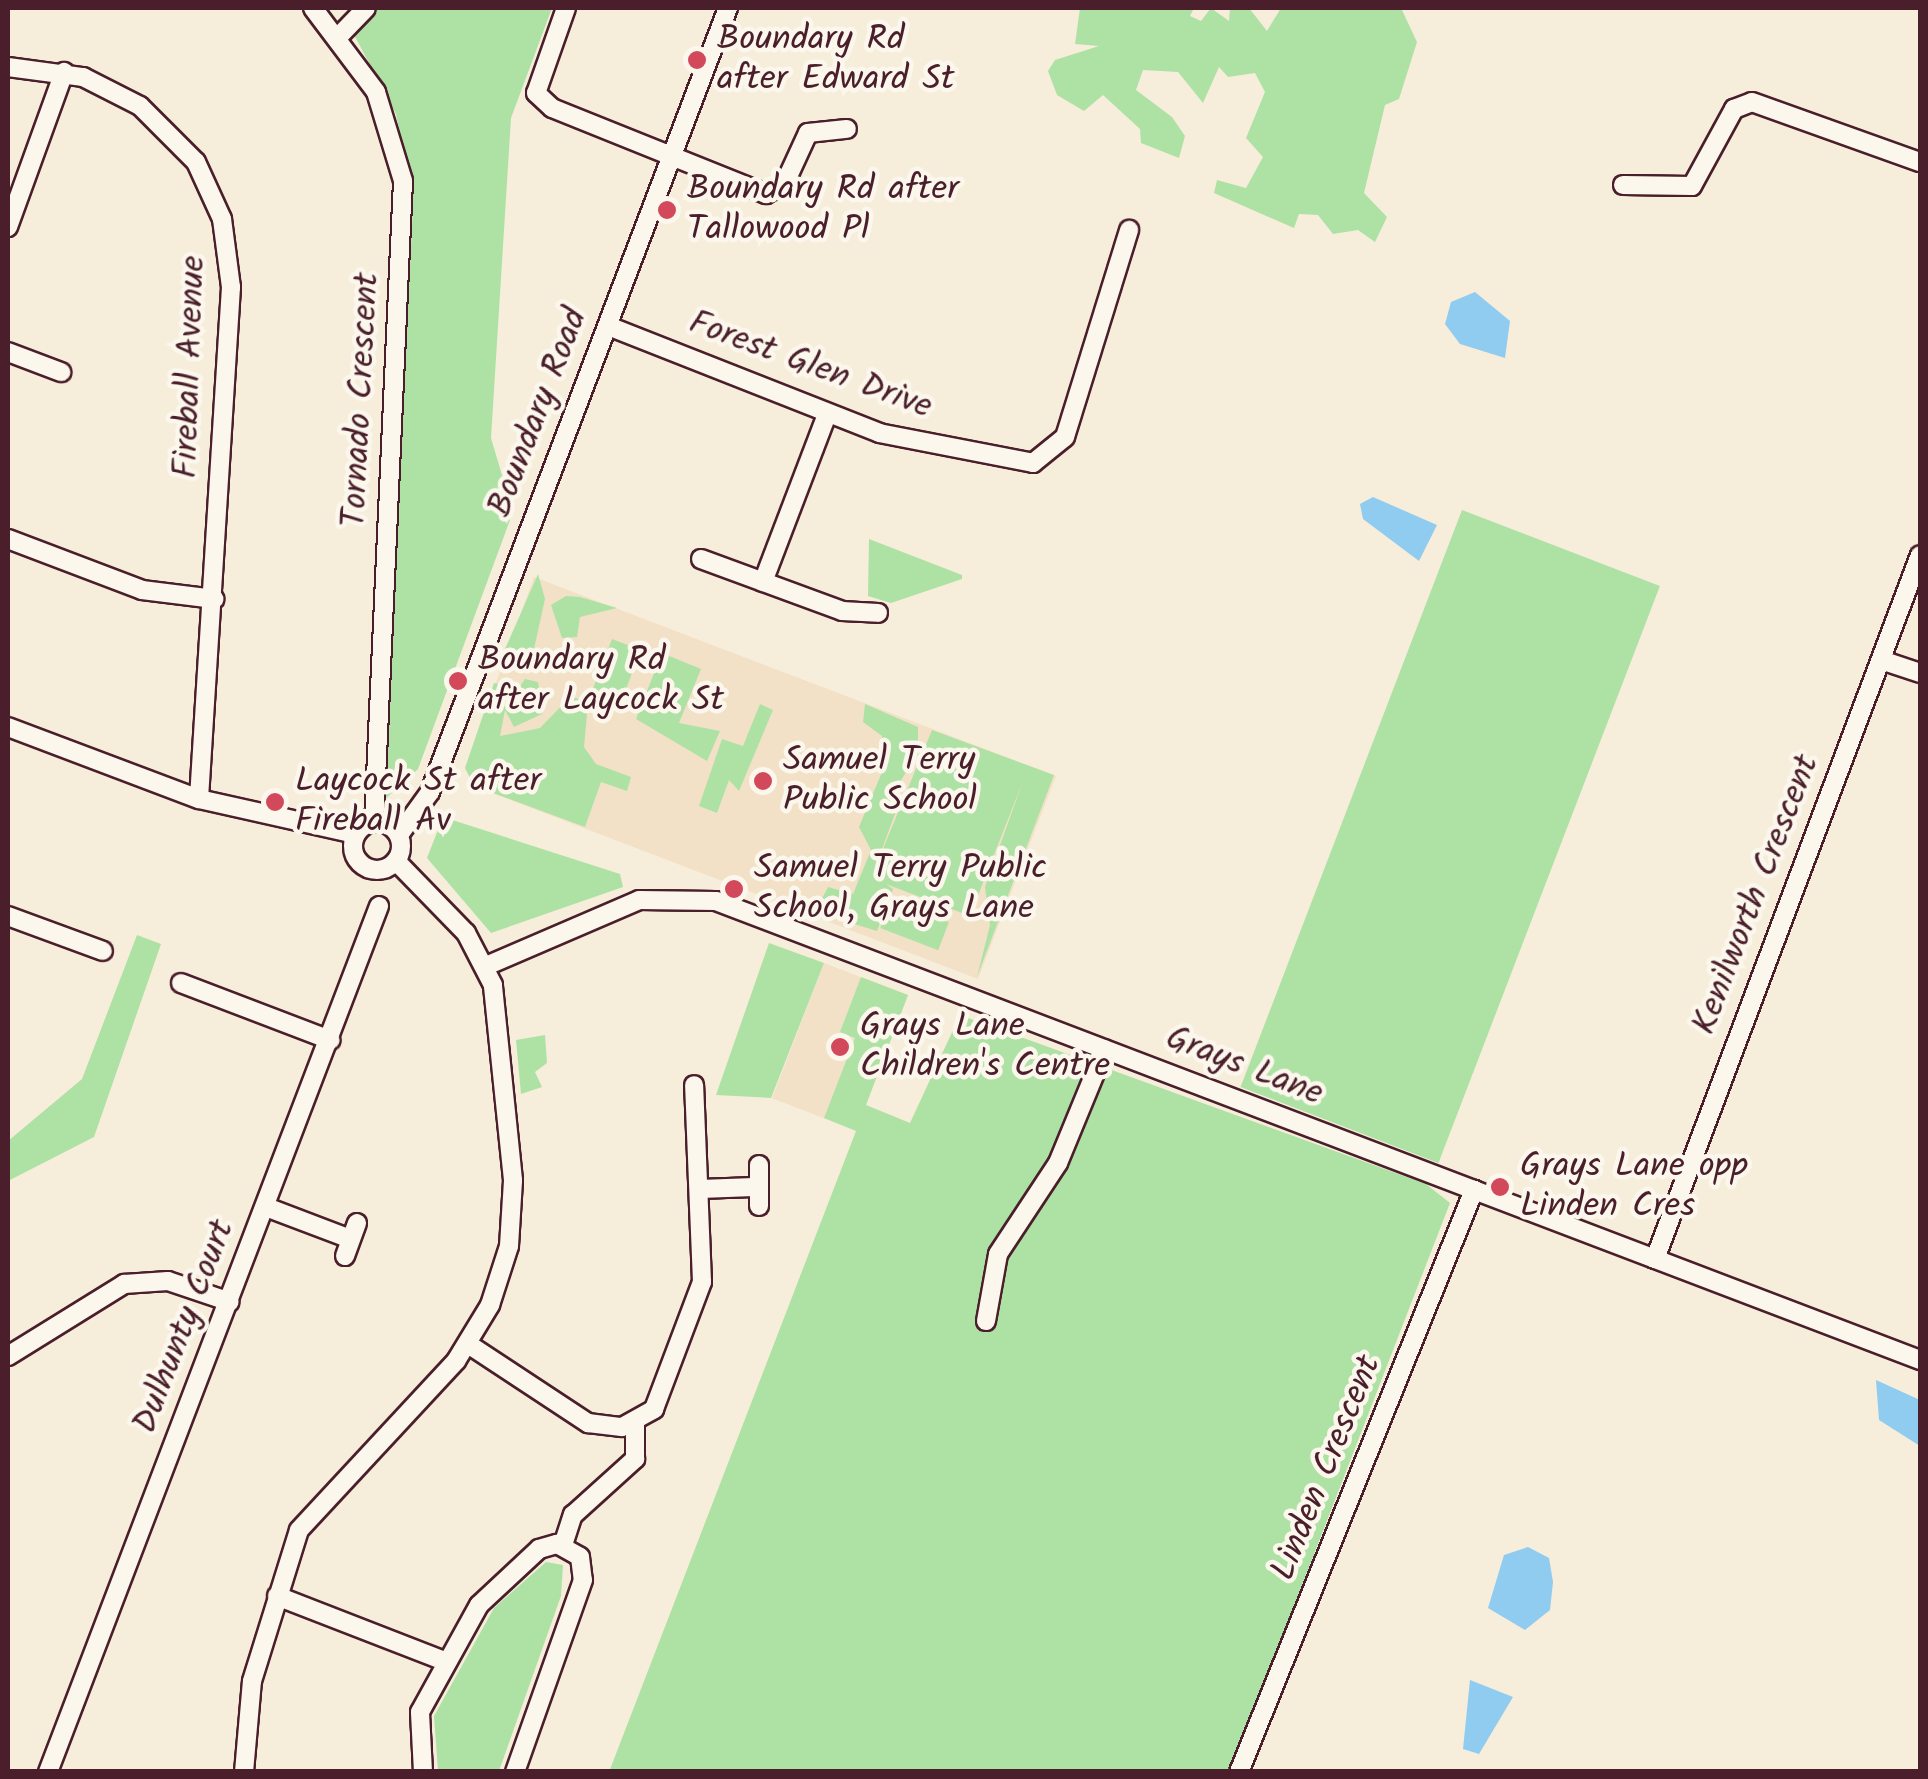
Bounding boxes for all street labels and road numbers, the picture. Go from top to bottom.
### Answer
street label: Fireball Avenue [166,255,216,479]
street label: Tornado Crescent [334,271,390,529]
street label: Boundary Road [480,303,598,523]
street label: Forest Glen Drive [683,303,937,429]
street label: Kenilworth Crescent [1684,749,1830,1041]
street label: Grays Lane [1160,1018,1328,1116]
street label: Dulhunty Court [125,1214,245,1440]
street label: Linden Crescent [1263,1349,1391,1587]

